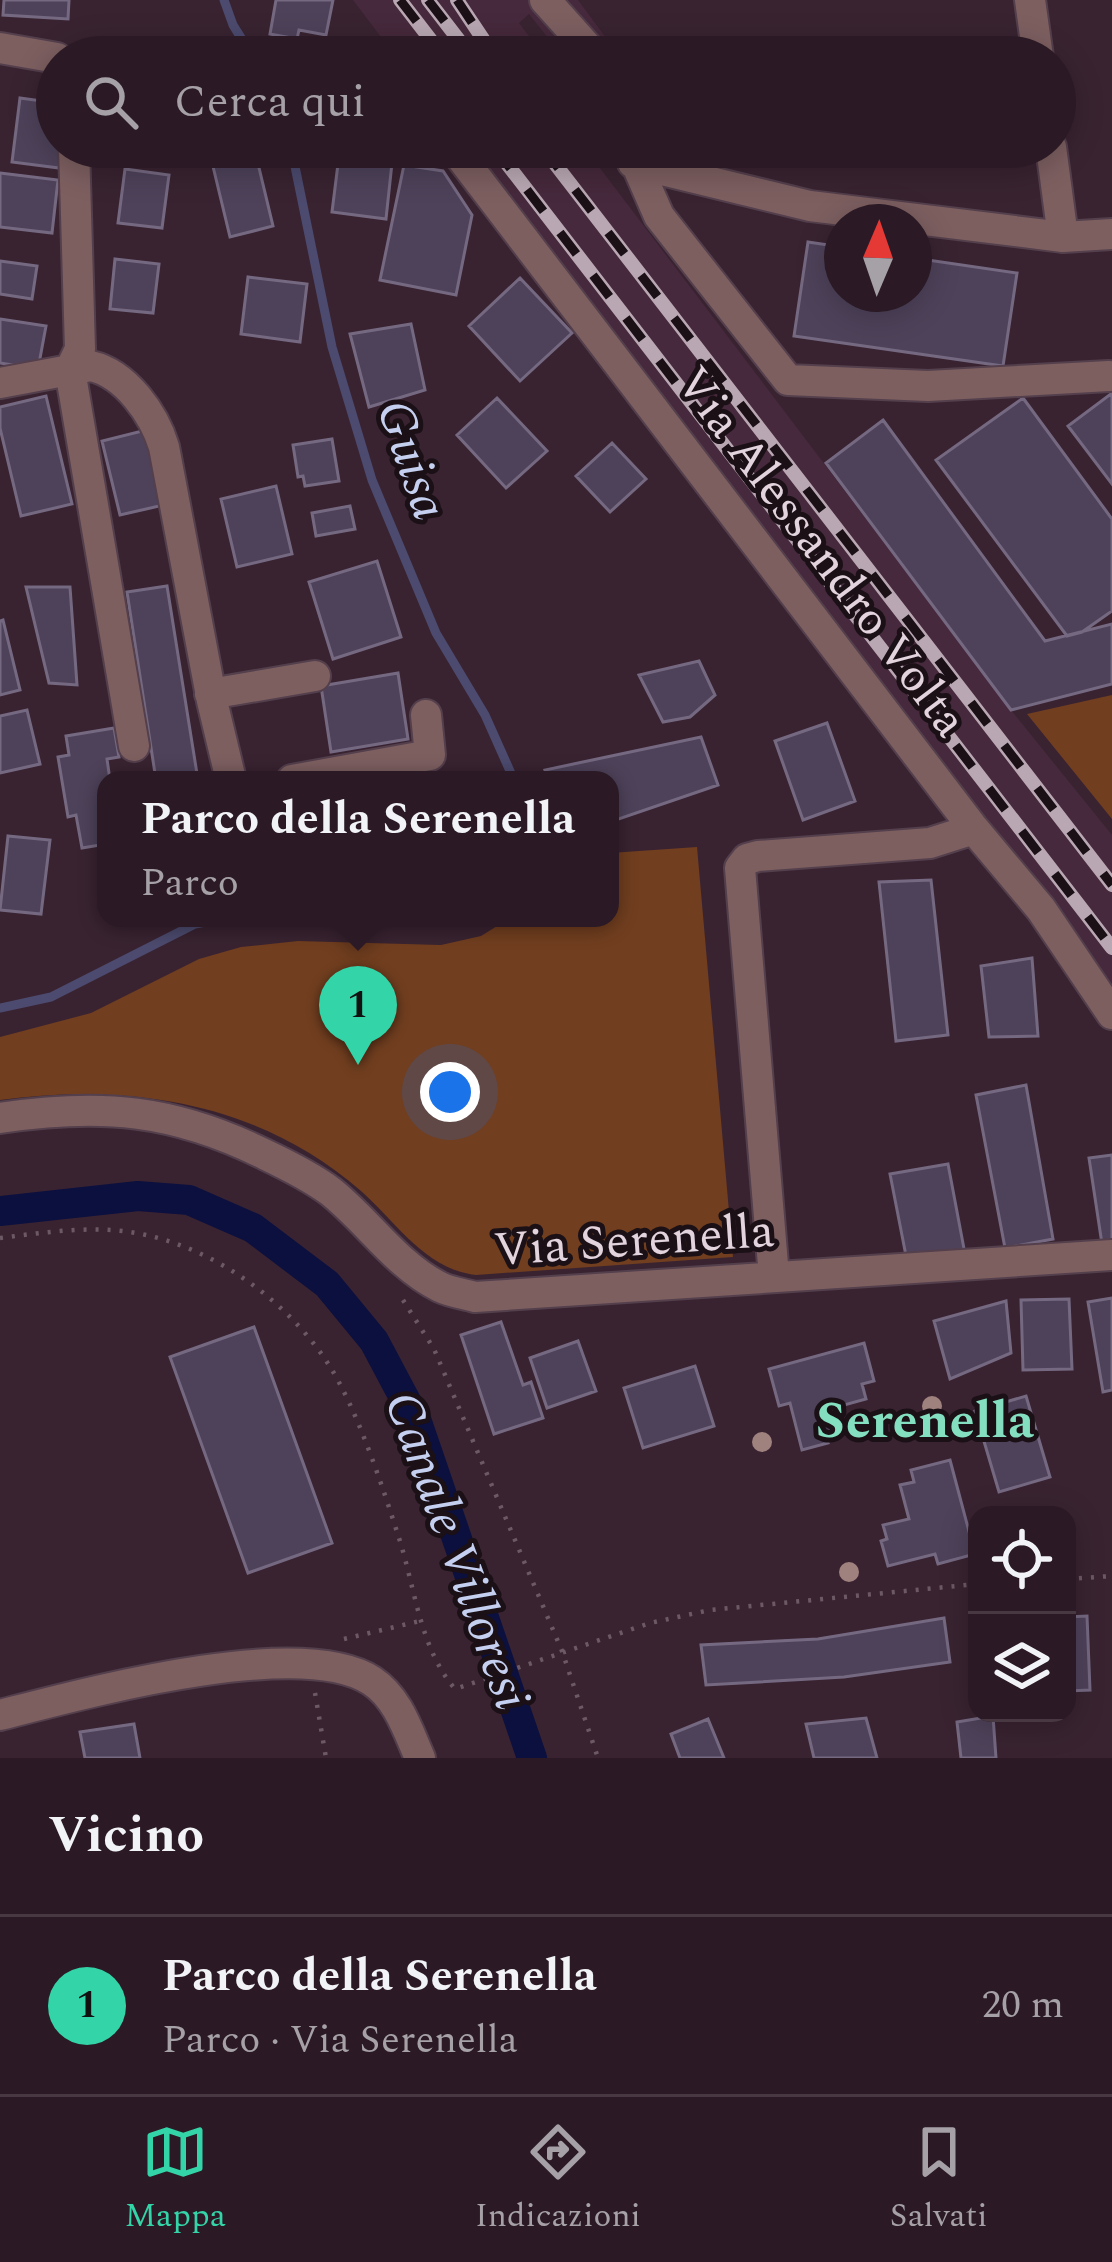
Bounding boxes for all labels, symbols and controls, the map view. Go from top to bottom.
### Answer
search box [36,36,1076,168]
text: Cerca qui [174,68,366,137]
icon: search [78,69,144,135]
north arrow [824,204,932,312]
street label: Via Alessandro Volta [657,351,985,753]
water label: Guisa [354,389,468,531]
popup [97,771,619,927]
text: Parco della Serenella [141,785,575,854]
text: Parco [141,854,239,913]
pin: 1 [319,966,397,1065]
your location [420,1062,480,1122]
street label: Via Serenella [491,1195,777,1287]
water label: Canale Villoresi [362,1381,550,1721]
district label: Serenella [816,1383,1035,1461]
map controls [968,1506,1076,1722]
button: locate [968,1506,1076,1614]
button: layers [968,1614,1076,1722]
text: Vicino [48,1797,204,1875]
text: Parco della Serenella [162,1942,597,2011]
text: 1 [76,1976,98,2035]
text: 20 m [982,1976,1064,2035]
text: Parco · Via Serenella [162,2011,518,2070]
tab: Mappa [124,2119,226,2241]
tab: Indicazioni [475,2119,641,2241]
tab: Salvati [890,2119,988,2241]

